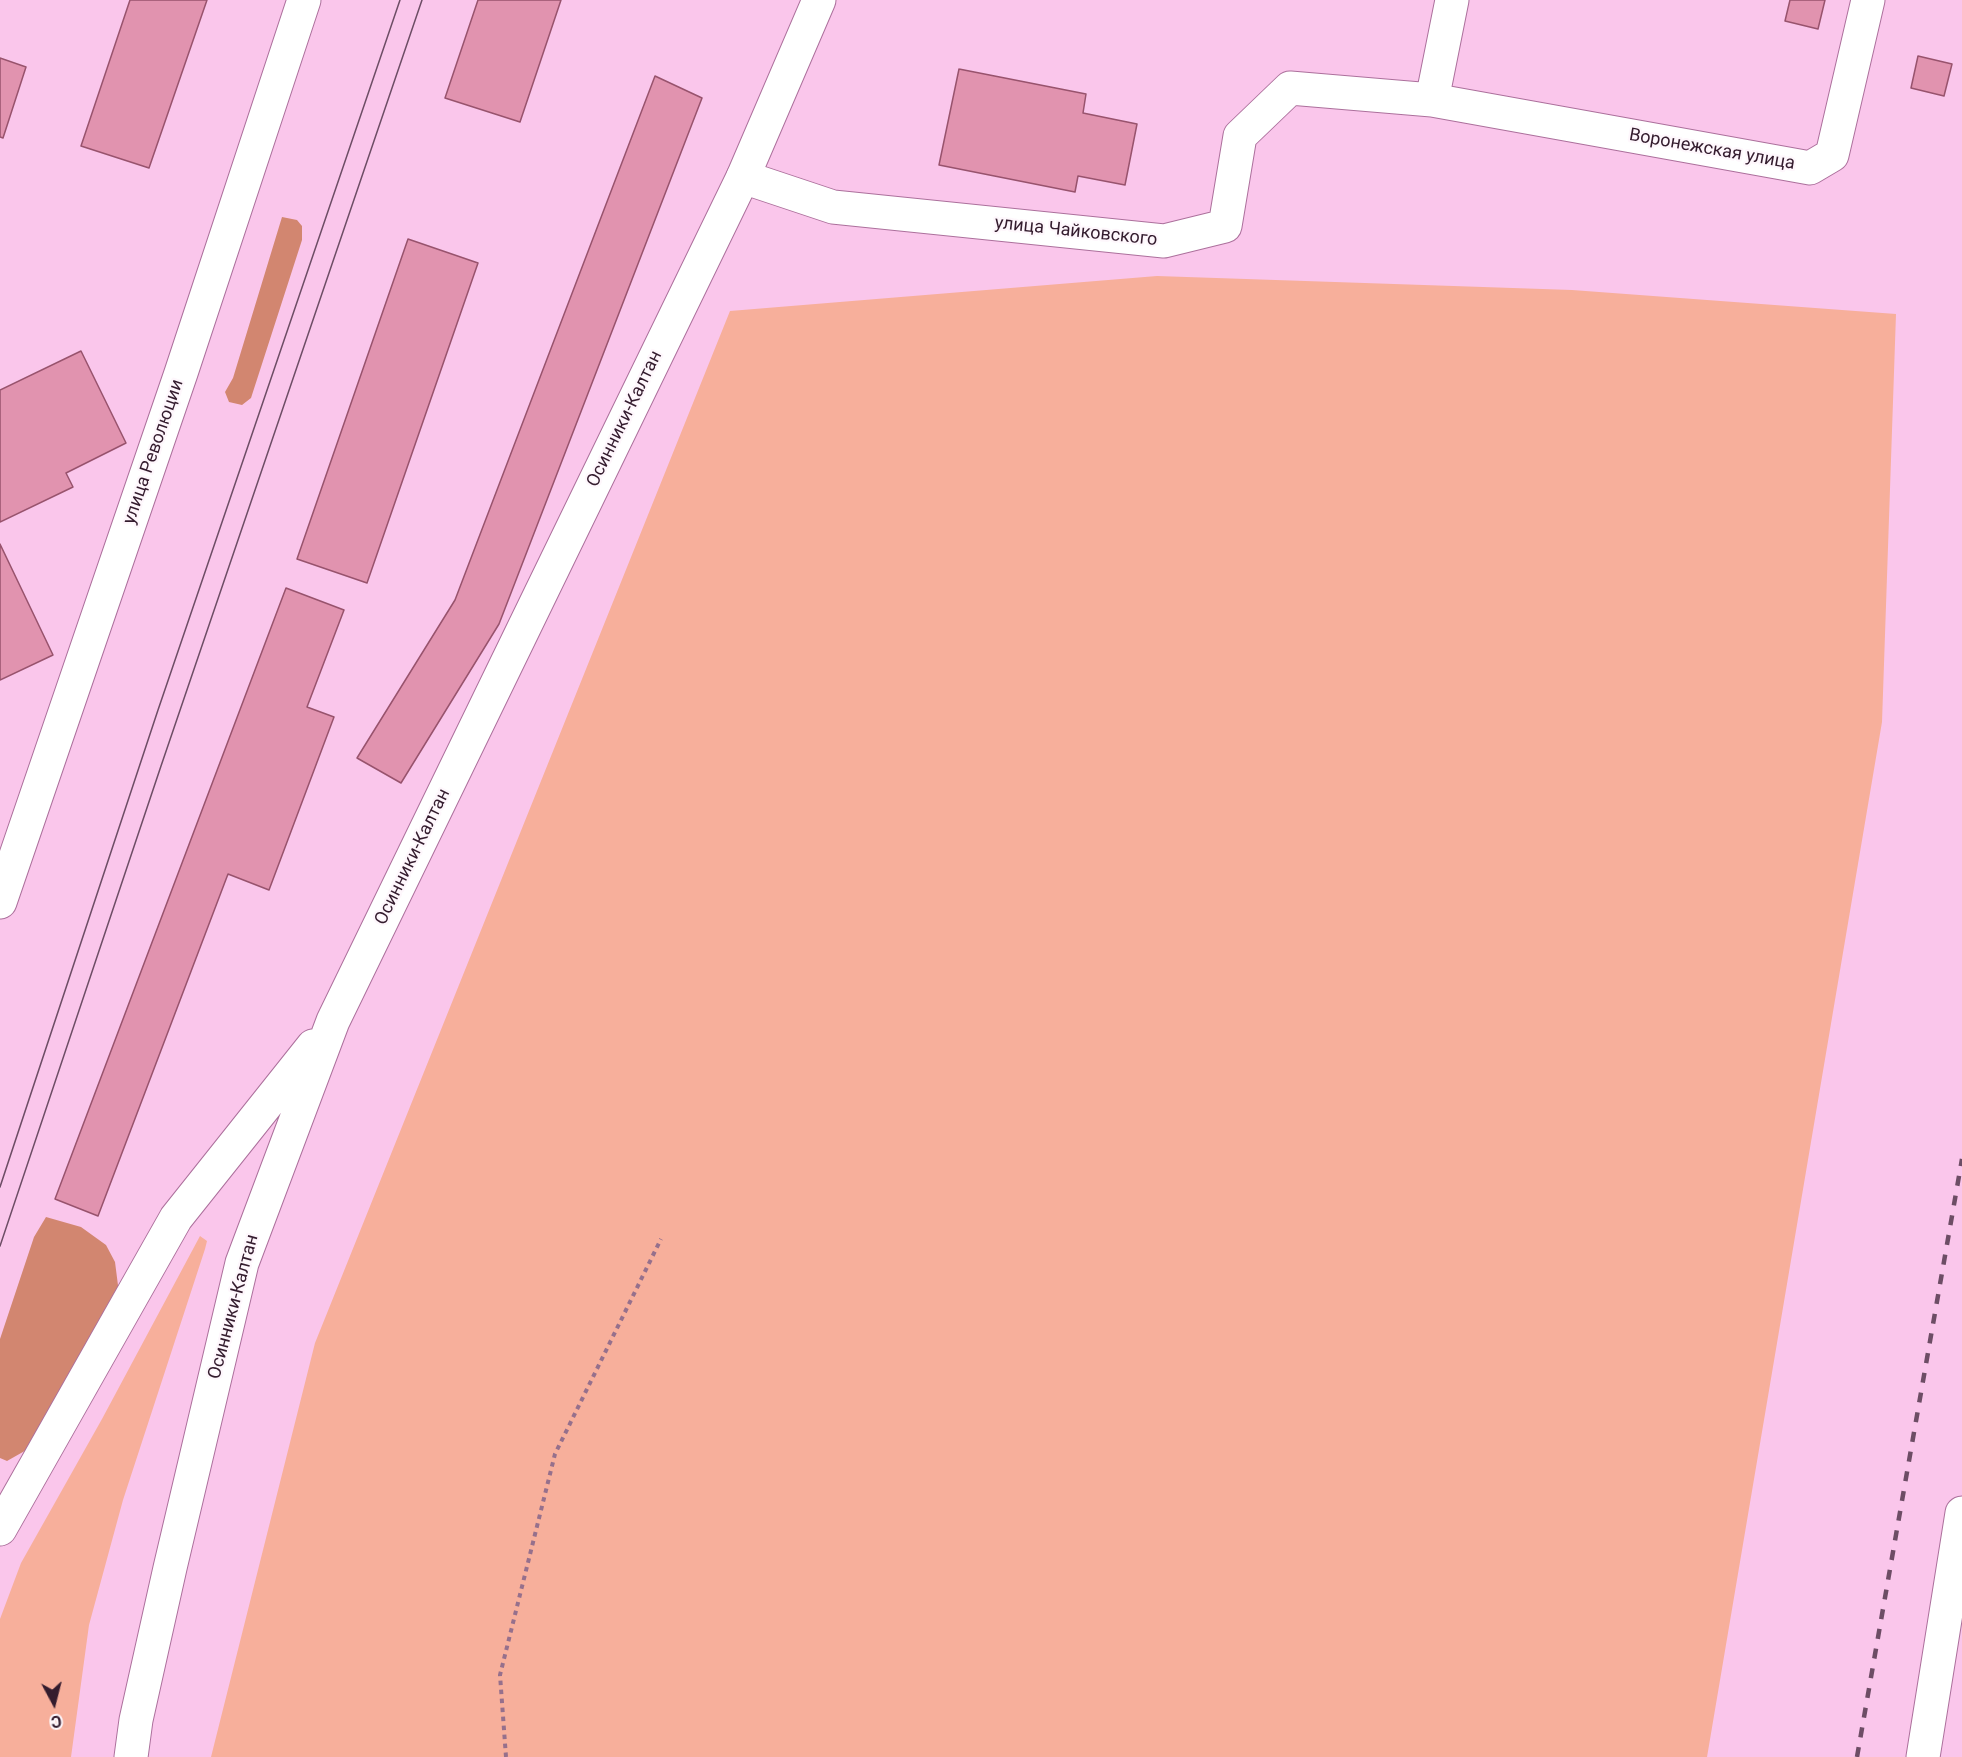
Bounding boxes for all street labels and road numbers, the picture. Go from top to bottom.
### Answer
street label: Воронежская улица [1627,125,1797,175]
street label: улица Чайковского [994,213,1158,251]
street label: Осинники-Калтан [583,347,667,491]
street label: улица Революции [119,377,189,527]
street label: Осинники-Калтан [371,785,455,929]
street label: Осинники-Калтан [204,1232,264,1382]

